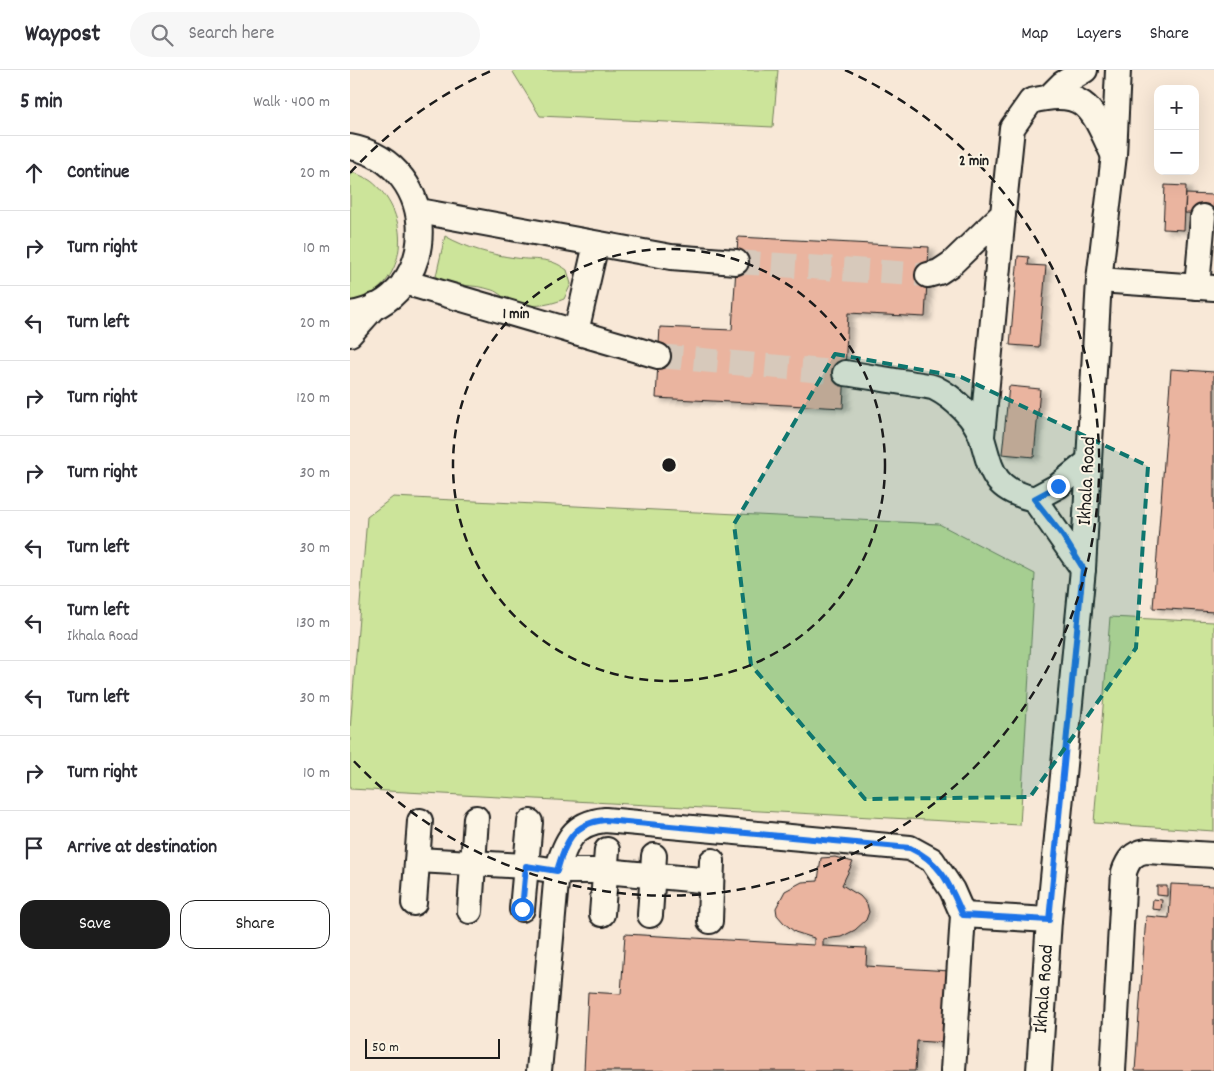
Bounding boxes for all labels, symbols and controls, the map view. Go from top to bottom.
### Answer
search box [130,12,480,57]
text: Waypost [25,18,100,52]
icon: search [148,21,176,49]
text: Search here [188,21,274,48]
text: Map [1021,22,1048,47]
text: Layers [1076,22,1122,47]
text: Share [1150,22,1189,47]
map controls [1154,85,1199,175]
button: + [1154,85,1199,130]
text: 5 min [20,88,63,118]
text: Walk · 400 m [253,91,330,114]
button: − [1154,130,1199,175]
text: 2 min [959,151,989,173]
icon: ahead [20,159,48,187]
text: Continue [67,160,129,187]
text: 20 m [300,162,330,185]
icon: right [20,234,48,262]
text: Turn right [67,235,138,262]
text: 10 m [303,237,330,260]
text: 1 min [503,304,529,326]
icon: left [20,309,48,337]
text: Turn left [67,310,130,337]
text: 20 m [300,312,330,335]
icon: right [20,384,48,412]
text: Turn right [67,385,138,412]
text: 120 m [296,387,330,410]
street label: Ikhala Road [1072,436,1104,526]
centre of rings [660,456,678,474]
icon: right [20,459,48,487]
text: Turn right [67,460,138,487]
text: 30 m [300,462,330,485]
route end [1047,475,1070,498]
icon: left [20,534,48,562]
text: Turn left [67,535,130,562]
text: 30 m [300,537,330,560]
text: Turn left [67,598,130,625]
icon: left [20,609,48,637]
text: 130 m [296,612,330,635]
text: Ikhala Road [67,625,138,648]
icon: left [20,684,48,712]
text: Turn left [67,685,130,712]
text: 30 m [300,687,330,710]
icon: right [20,759,48,787]
text: Turn right [67,760,138,787]
text: 10 m [303,762,330,785]
icon: arrive [20,834,48,862]
text: Arrive at destination [67,835,217,862]
route start [511,898,534,921]
button: Save [20,900,170,949]
button: Share [180,900,330,949]
street label: Ikhala Road [1028,944,1062,1034]
scale bar [365,1036,500,1059]
text: 50 m [372,1038,399,1058]

